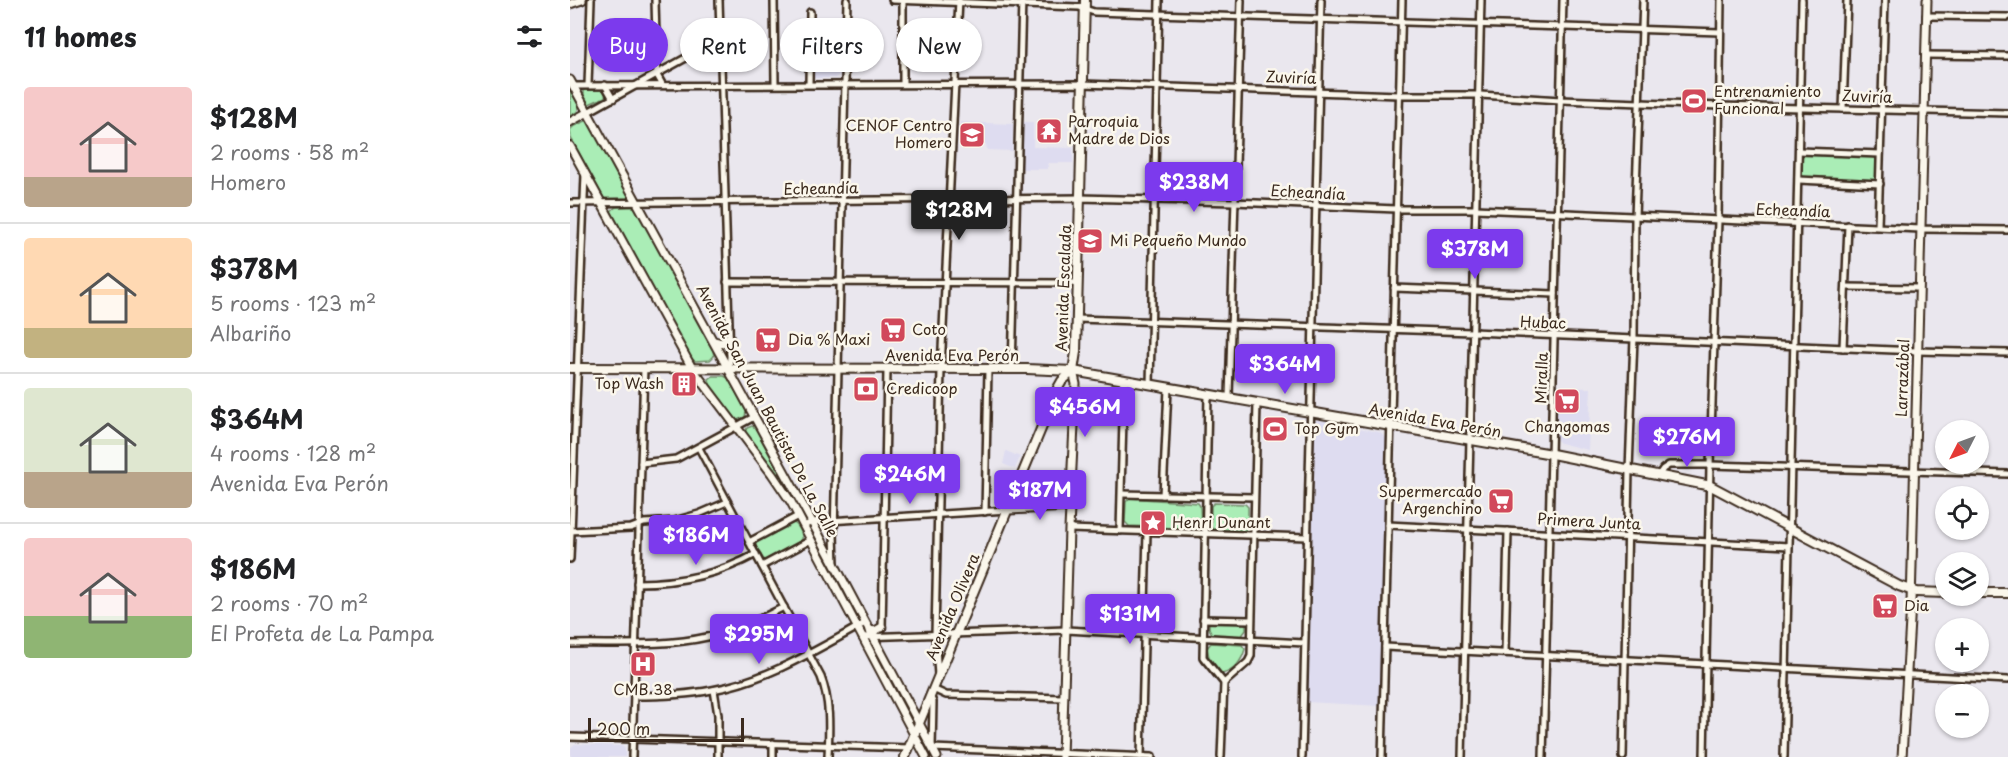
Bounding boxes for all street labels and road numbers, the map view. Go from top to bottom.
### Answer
street label: Zuviría [1265,64,1317,89]
street label: Zuviría [1841,83,1893,108]
street label: Echeandía [783,175,859,200]
street label: Echeandía [1270,178,1347,205]
street label: Echeandía [1755,197,1831,222]
street label: Avenida Escalada [1049,223,1076,352]
street label: Avenida San Juan Bautista De La Salle [692,280,845,541]
street label: Hubac [1520,309,1567,334]
street label: Larrazábal [1889,339,1914,417]
street label: Avenida Eva Perón [885,343,1019,366]
street label: Miralla [1528,351,1553,404]
street label: Avenida Eva Perón [1367,397,1503,442]
street label: Primera Junta [1537,506,1642,535]
street label: Avenida Olivera [919,549,985,664]

